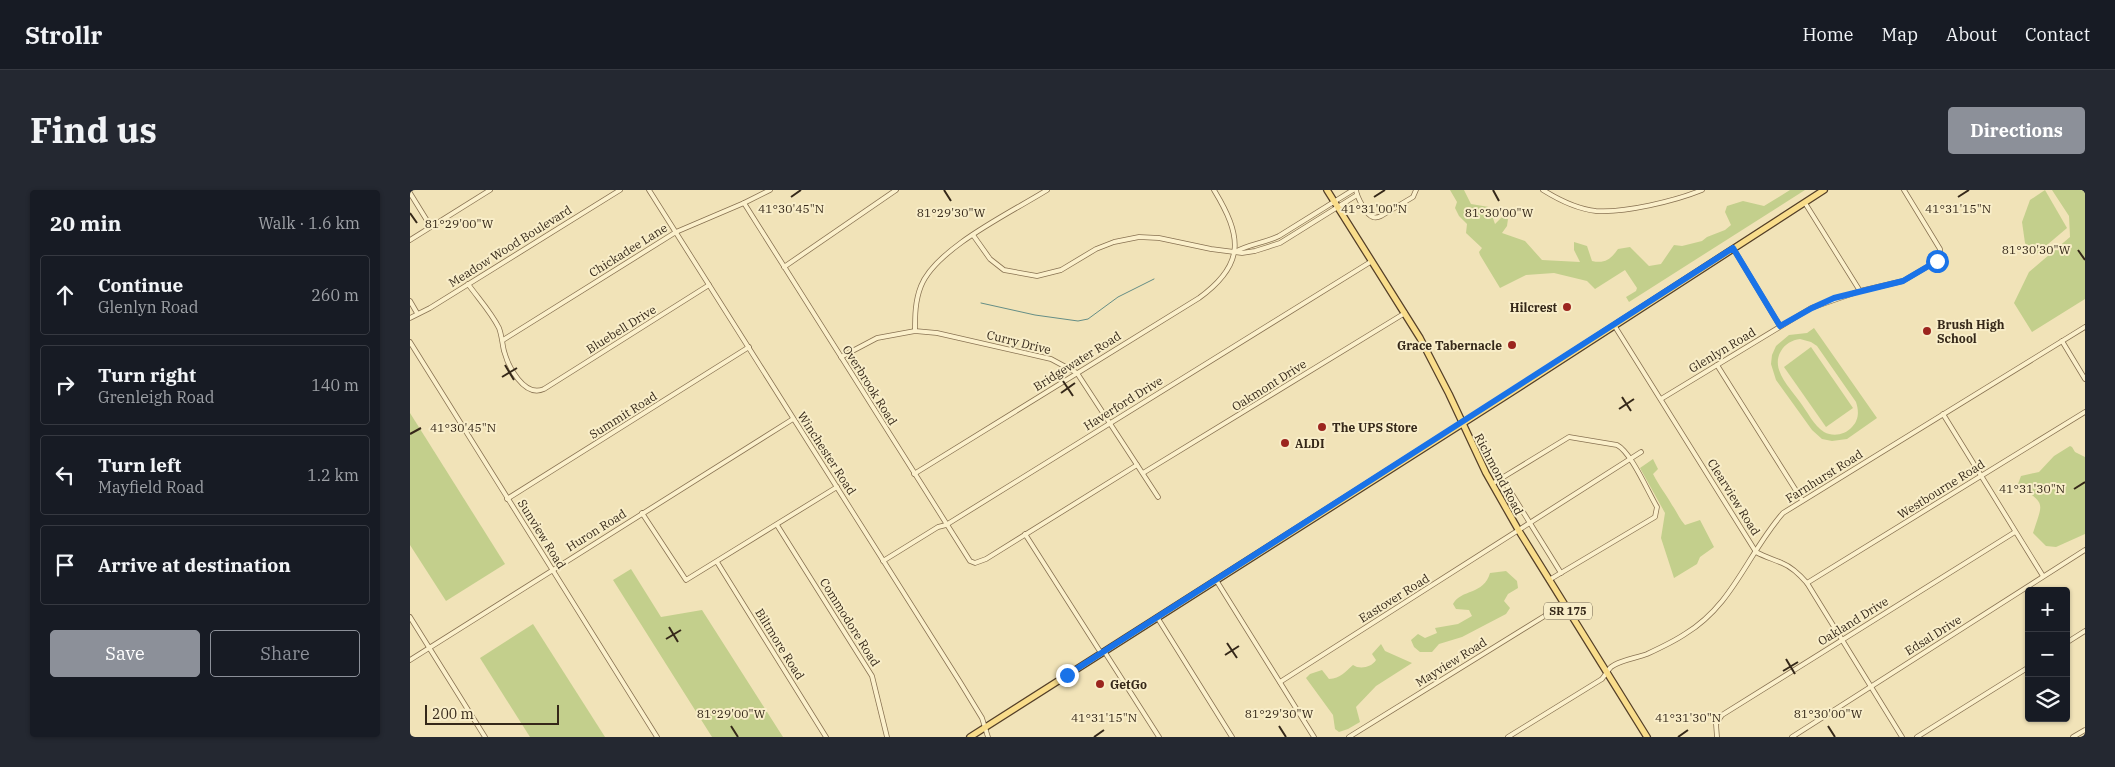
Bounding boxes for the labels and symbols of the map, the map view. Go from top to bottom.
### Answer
text: 41°30'45"N [758,201,824,216]
text: 41°31'00"N [1341,201,1407,216]
text: 41°31'15"N [1925,201,1991,216]
street label: Meadow Wood Boulevard [446,202,574,290]
text: 81°29'30"W [917,205,986,220]
text: 81°30'00"W [1465,205,1534,220]
text: 81°29'00"W [425,216,494,231]
street label: Chickadee Lane [586,220,670,280]
text: 81°30'30"W [2002,242,2071,257]
route start [1926,250,1949,273]
place label: Hilcrest [1510,300,1558,315]
marker: Hilcrest [1561,301,1573,313]
street label: Bluebell Drive [583,302,659,356]
place label: Brush High School [1937,317,2005,346]
street label: Glenlyn Road [1686,324,1758,376]
marker: Brush High School [1921,325,1933,337]
street label: Curry Drive [985,327,1053,357]
street label: Bridgewater Road [1030,328,1124,394]
place label: Grace Tabernacle [1397,338,1502,353]
marker: Grace Tabernacle [1506,339,1518,351]
street label: Overbrook Road [839,342,901,428]
street label: Oakmont Drive [1229,356,1309,414]
street label: Haverford Drive [1081,373,1165,433]
street label: Summit Road [586,388,660,442]
street label: Winchester Road [795,409,859,497]
text: 41°30'45"N [430,420,496,435]
place label: The UPS Store [1332,420,1418,435]
marker: The UPS Store [1316,421,1328,433]
street label: Richmond Road [1471,431,1527,517]
place label: ALDI [1295,436,1325,451]
marker: ALDI [1279,437,1291,449]
street label: Farnhurst Road [1783,446,1865,506]
street label: Clearview Road [1704,456,1764,538]
street label: Westbourne Road [1895,456,1987,522]
text: 41°31'30"N [1999,481,2065,496]
street label: Sunview Road [515,496,569,572]
street label: Huron Road [563,506,629,554]
street label: Eastover Road [1356,570,1432,626]
street label: Commodore Road [817,575,883,669]
street label: Oakland Drive [1815,593,1891,649]
road number: SR 175 [1544,602,1592,620]
street label: Biltmore Road [752,606,808,682]
street label: Edsal Drive [1902,612,1964,658]
street label: Mayview Road [1413,634,1489,690]
route end [1056,664,1079,687]
place label: GetGo [1110,677,1147,692]
marker: GetGo [1094,678,1106,690]
scale bar [425,702,559,725]
text: 81°29'00"W [697,706,766,721]
text: 81°29'30"W [1245,706,1314,721]
text: 81°30'00"W [1794,706,1863,721]
text: 41°31'15"N [1071,710,1137,725]
text: 41°31'30"N [1655,710,1721,725]

